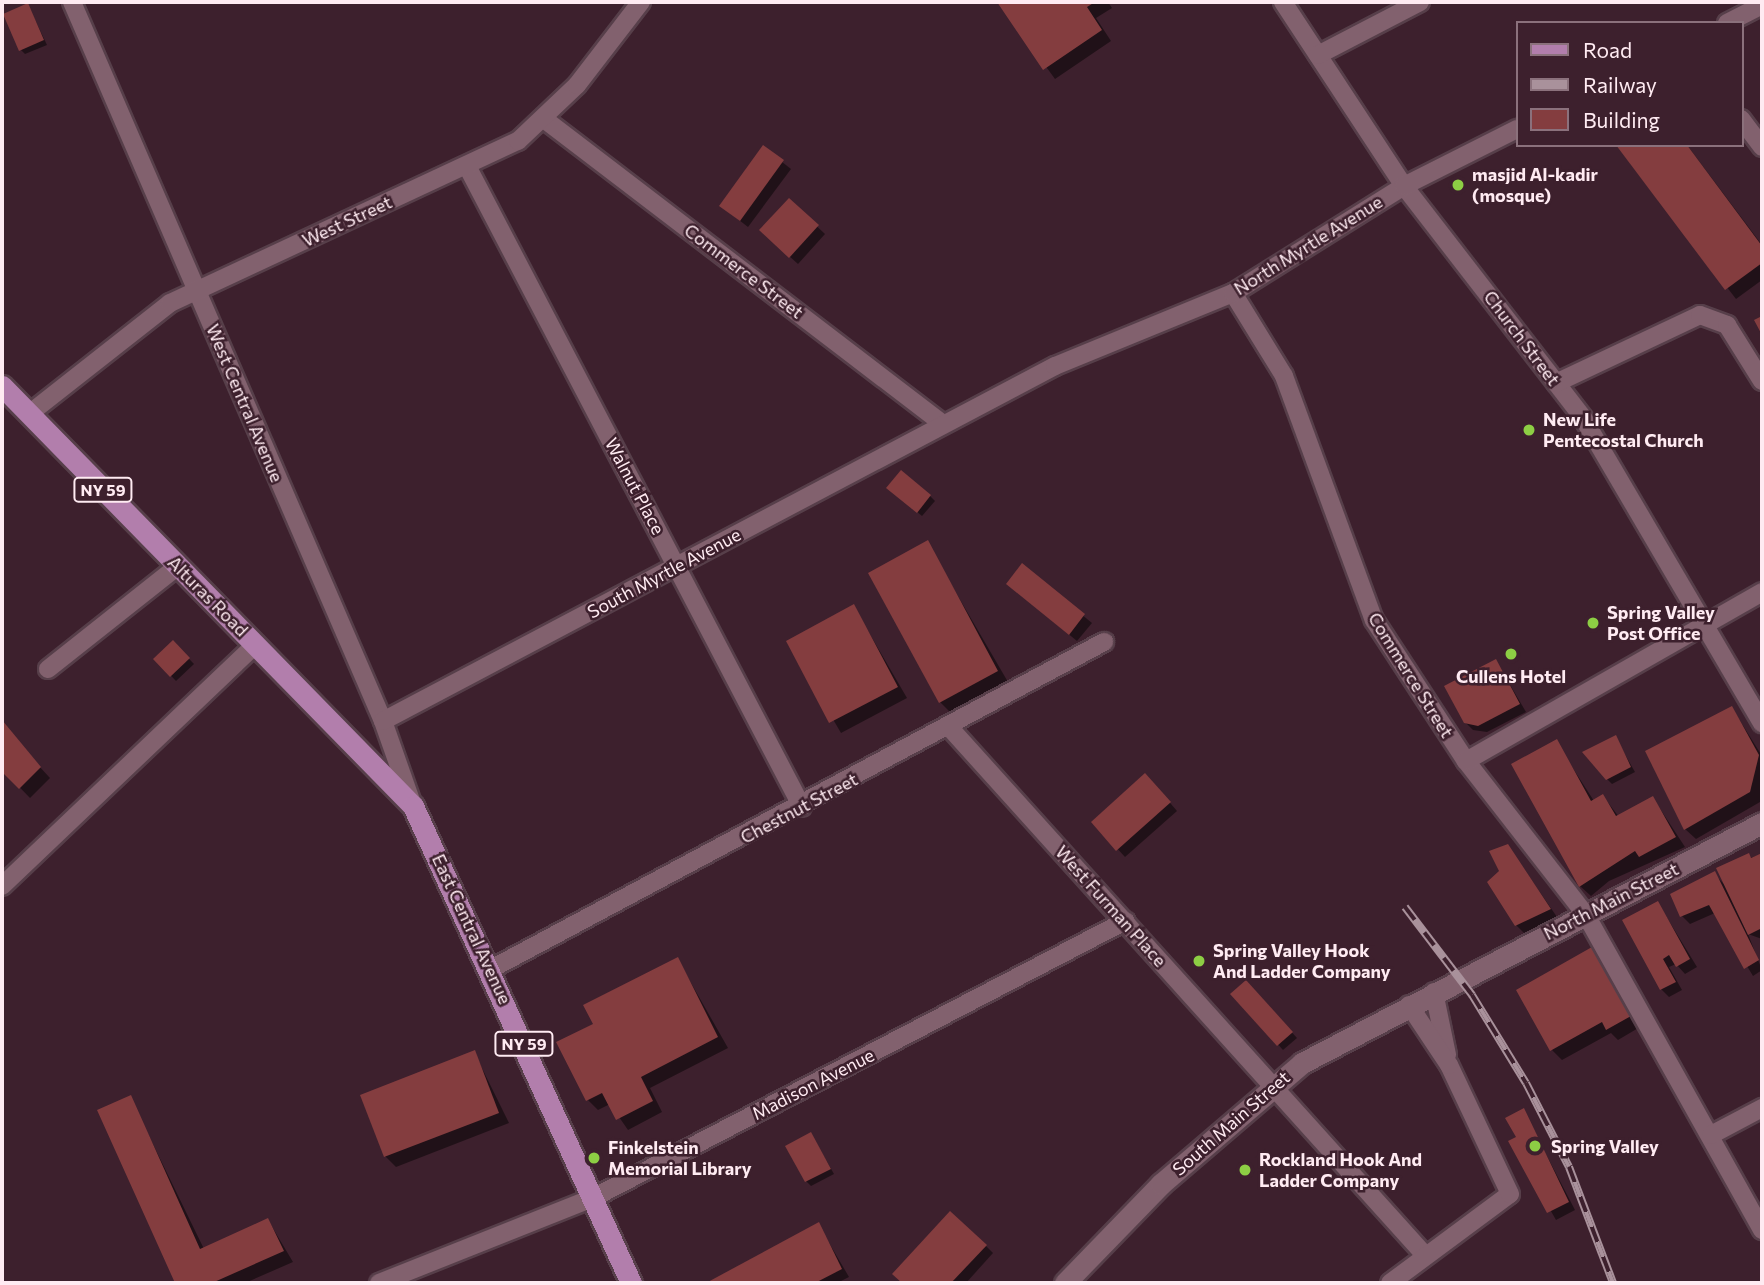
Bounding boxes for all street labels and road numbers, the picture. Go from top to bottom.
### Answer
street label: West Street [299,191,395,251]
street label: North Myrtle Avenue [1230,191,1386,299]
street label: Commerce Street [680,219,808,323]
street label: Church Street [1479,286,1565,390]
street label: West Central Avenue [202,321,288,485]
street label: Walnut Place [601,434,669,538]
road number: NY 59 [73,477,133,503]
street label: South Myrtle Avenue [584,523,744,623]
street label: Alturas Road [163,551,253,641]
street label: Commerce Street [1364,608,1458,742]
street label: Chestnut Street [737,768,861,848]
street label: West Furman Place [1051,841,1171,971]
street label: East Central Avenue [428,851,516,1007]
street label: North Main Street [1540,858,1682,944]
road number: NY 59 [494,1032,554,1056]
street label: Madison Avenue [748,1044,878,1124]
street label: South Main Street [1168,1066,1294,1180]

